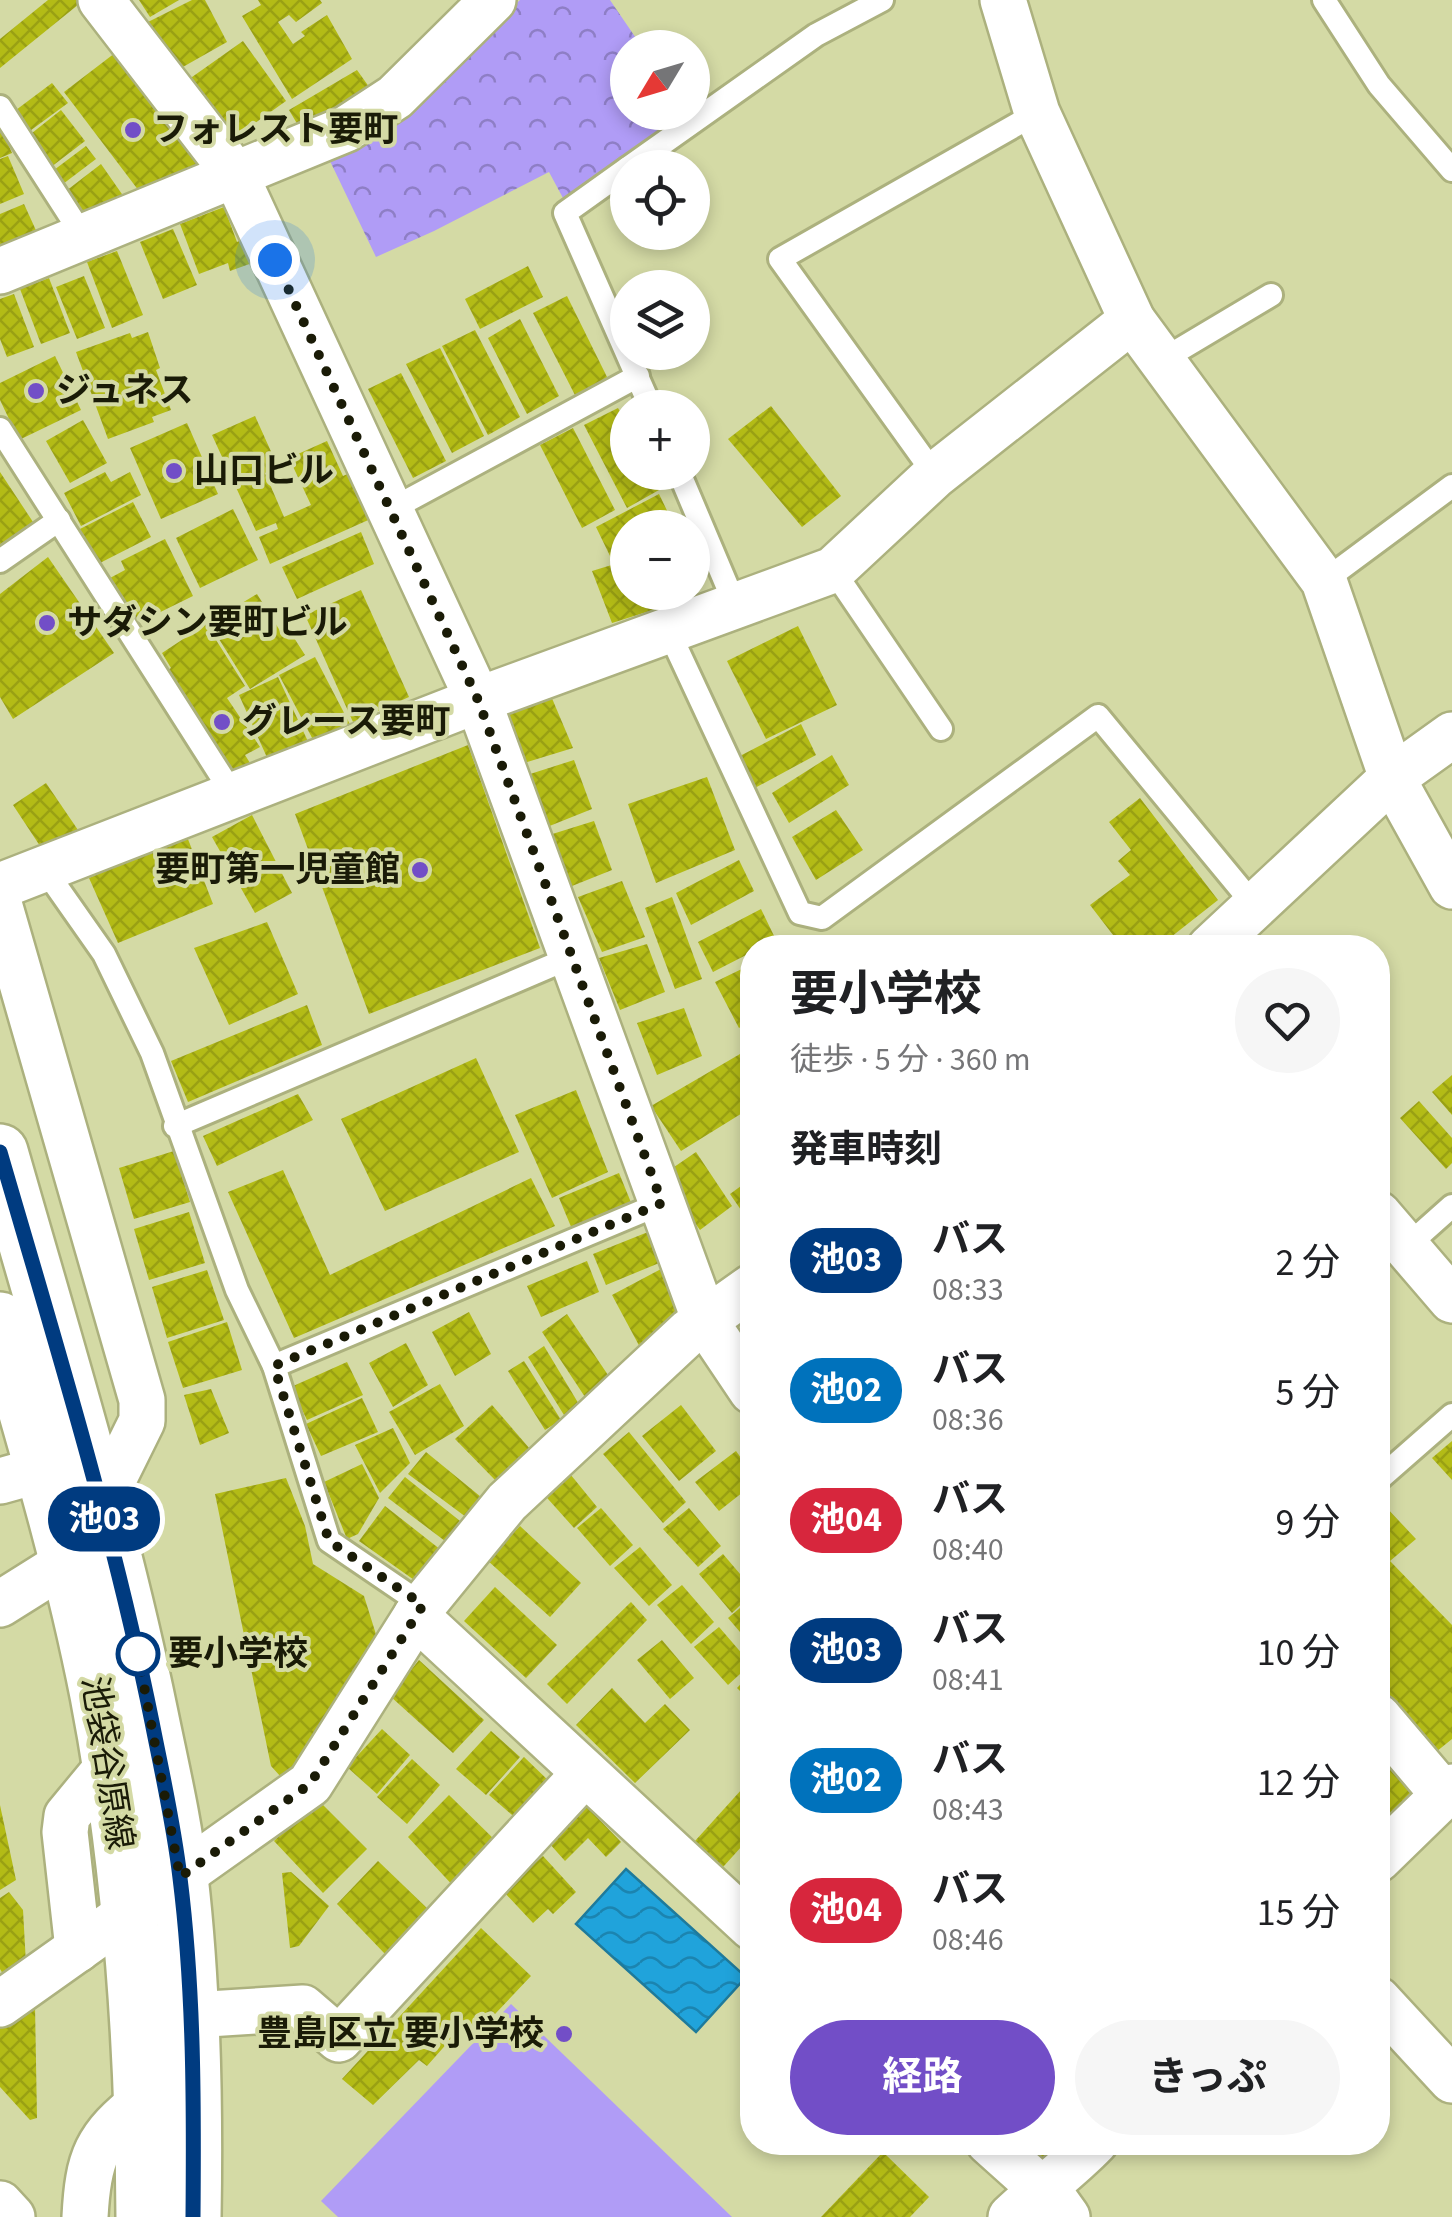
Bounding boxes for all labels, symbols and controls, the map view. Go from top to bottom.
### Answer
north arrow [610,30,710,130]
map controls [610,30,710,610]
place label: フォレスト要町 [153,105,398,155]
marker: フォレスト要町 [122,119,144,141]
button: locate [610,150,710,250]
your location [250,235,300,285]
button: layers [610,270,710,370]
place label: ジュネス [56,366,194,416]
marker: ジュネス [25,380,47,402]
button: + [610,390,710,490]
place label: 山口ビル [194,446,334,496]
marker: 山口ビル [163,460,185,482]
button: − [610,510,710,610]
place label: サダシン要町ビル [67,598,348,648]
marker: サダシン要町ビル [36,612,58,634]
place label: グレース要町 [242,697,450,747]
marker: グレース要町 [211,711,233,733]
place label: 要町第一児童館 [155,845,400,895]
marker: 要町第一児童館 [409,859,431,881]
text: 要小学校 [790,961,982,1029]
button: heart [1235,968,1340,1073]
text: 徒歩 · 5 分 · 360 m [790,1037,1030,1083]
text: 発車時刻 [790,1123,942,1177]
text: バス [932,1213,1008,1267]
text: 池03 [810,1235,882,1285]
text: 2 分 [1276,1236,1340,1290]
text: 08:33 [932,1267,1004,1313]
text: バス [932,1343,1008,1397]
text: 池02 [810,1365,882,1415]
text: 5 分 [1276,1366,1340,1420]
text: 08:36 [932,1397,1004,1443]
text: バス [932,1473,1008,1527]
line badge: 池03 [46,1486,162,1552]
text: 池03 [68,1494,140,1544]
text: 池04 [810,1495,882,1545]
text: 9 分 [1276,1496,1340,1550]
text: 08:40 [932,1527,1004,1573]
text: バス [932,1603,1008,1657]
text: 池03 [810,1625,882,1675]
text: 10 分 [1257,1626,1340,1680]
place label: 要小学校 [168,1629,308,1679]
marker: 要小学校 [117,1633,159,1675]
text: 08:41 [932,1657,1004,1703]
street label: 池袋谷原線 [69,1673,145,1853]
text: バス [932,1733,1008,1787]
text: 池02 [810,1755,882,1805]
text: 12 分 [1257,1756,1340,1810]
text: 08:43 [932,1787,1004,1833]
text: バス [932,1863,1008,1917]
text: 池04 [810,1885,882,1935]
text: 15 分 [1257,1886,1340,1940]
text: 08:46 [932,1917,1004,1963]
place label: 豊島区立 要小学校 [257,2009,544,2059]
button: 経路 [790,2020,1055,2135]
button: きっぷ [1075,2020,1340,2135]
marker: 豊島区立 要小学校 [553,2023,575,2045]

